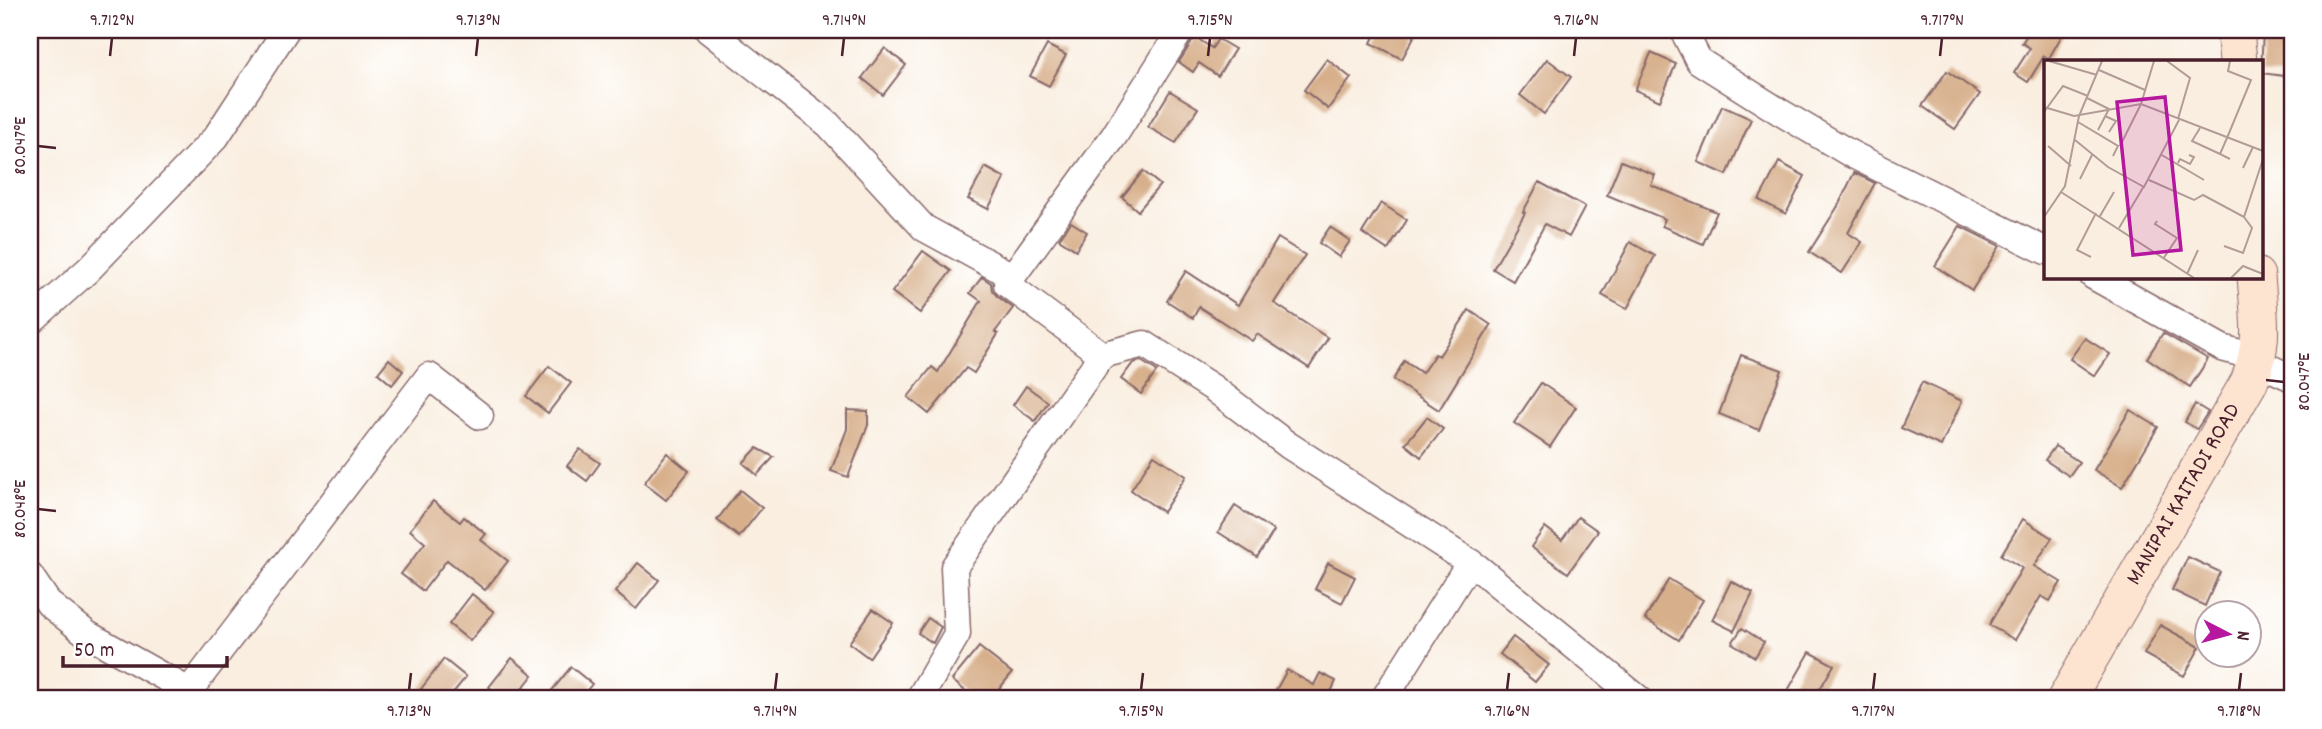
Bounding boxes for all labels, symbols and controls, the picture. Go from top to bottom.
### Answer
text: 9.712°N [90,9,134,34]
text: 9.713°N [456,9,500,34]
text: 9.714°N [822,9,866,34]
text: 9.715°N [1187,9,1233,34]
text: 9.716°N [1553,9,1599,34]
text: 9.717°N [1920,9,1964,34]
inset map [2044,60,2262,278]
text: 80.047°E [9,117,34,175]
text: 80.047°E [2293,353,2318,411]
street label: MANIPAI KAITADI ROAD [2118,397,2250,592]
text: 80.048°E [9,480,34,538]
north arrow [2192,600,2262,670]
scale bar [63,624,228,668]
text: N [2228,629,2255,641]
text: 50 m [74,637,114,667]
text: 9.713°N [387,700,431,725]
text: 9.714°N [753,700,797,725]
text: 9.715°N [1118,700,1164,725]
text: 9.716°N [1484,700,1530,725]
text: 9.717°N [1851,700,1895,725]
text: 9.718°N [2217,700,2261,725]

